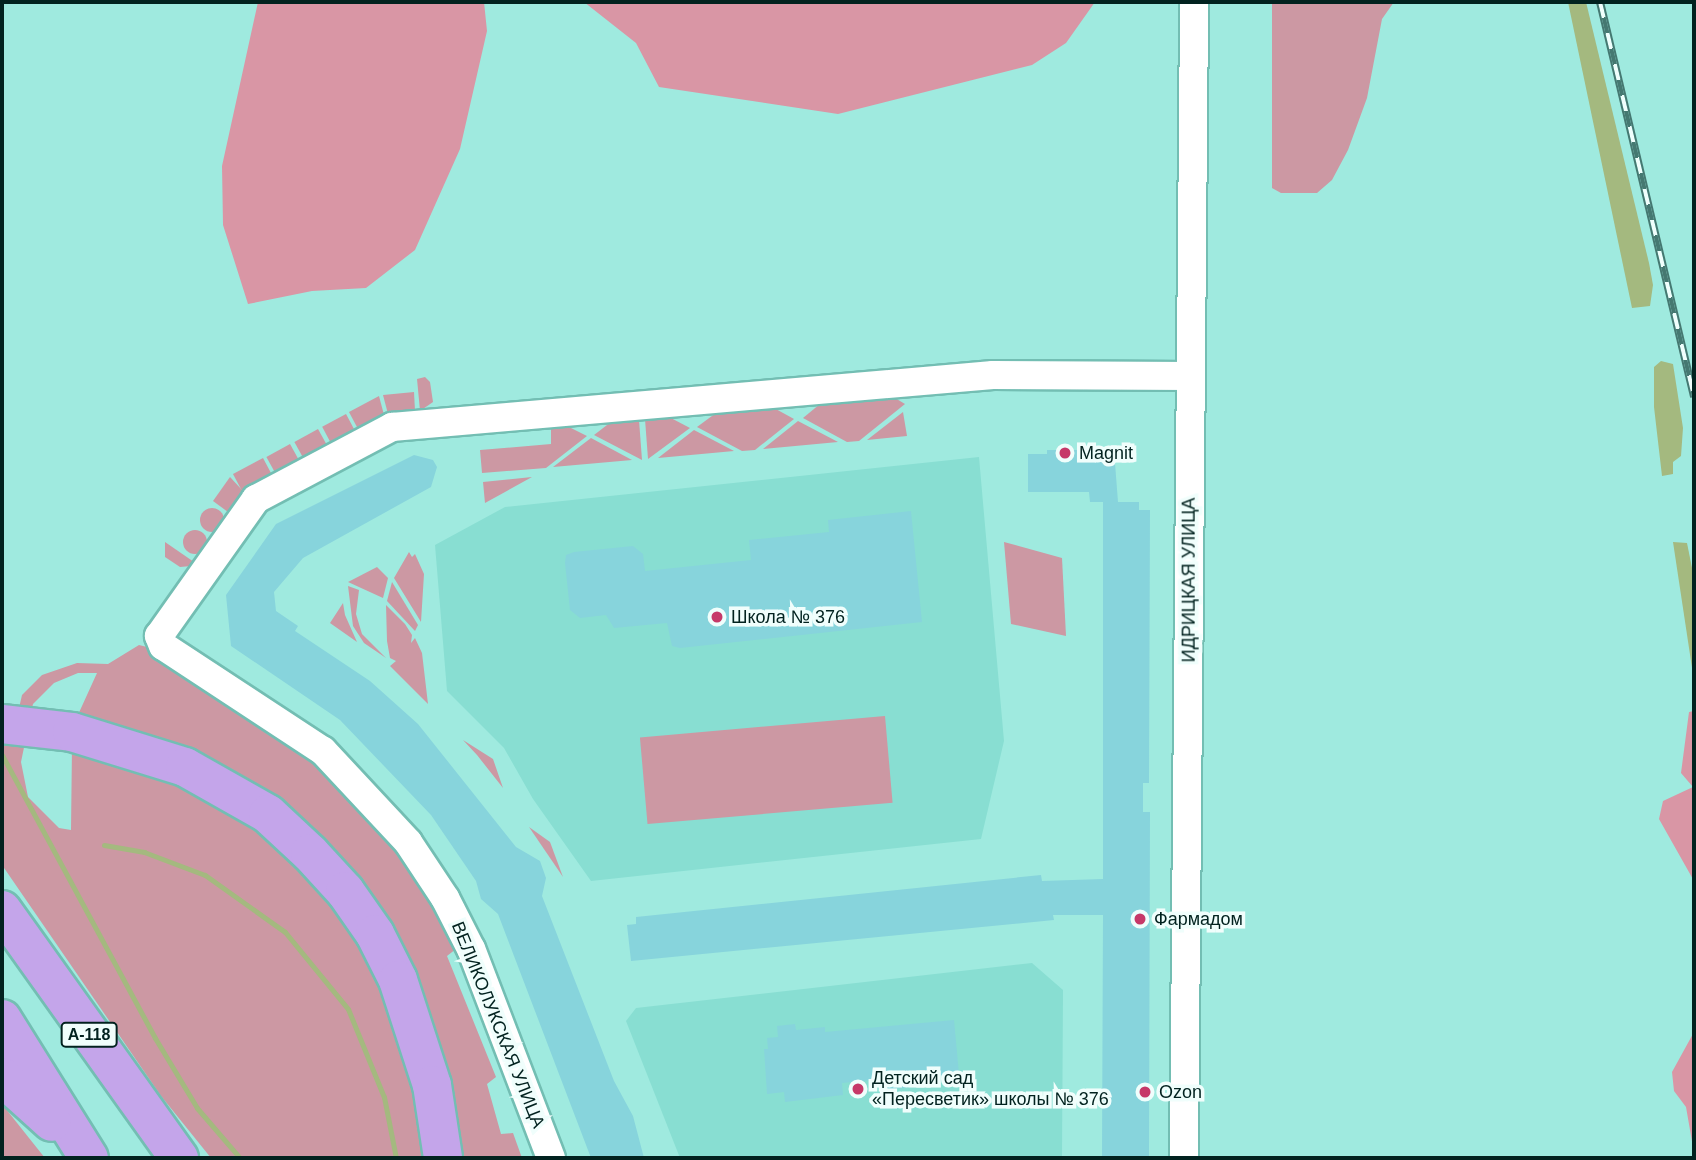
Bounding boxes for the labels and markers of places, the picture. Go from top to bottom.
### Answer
place label: Magnit [1079,442,1133,464]
marker: Magnit [1057,445,1073,461]
place label: Школа № 376 [731,606,845,628]
marker: Школа № 376 [709,609,725,625]
place label: Фармадом [1154,908,1243,930]
marker: Фармадом [1132,911,1148,927]
place label: Детский сад «Пересветик» школы № 376 [872,1068,1109,1110]
marker: Детский сад «Пересветик» школы № 376 [850,1081,866,1097]
place label: Ozon [1159,1081,1202,1103]
marker: Ozon [1137,1084,1153,1100]

